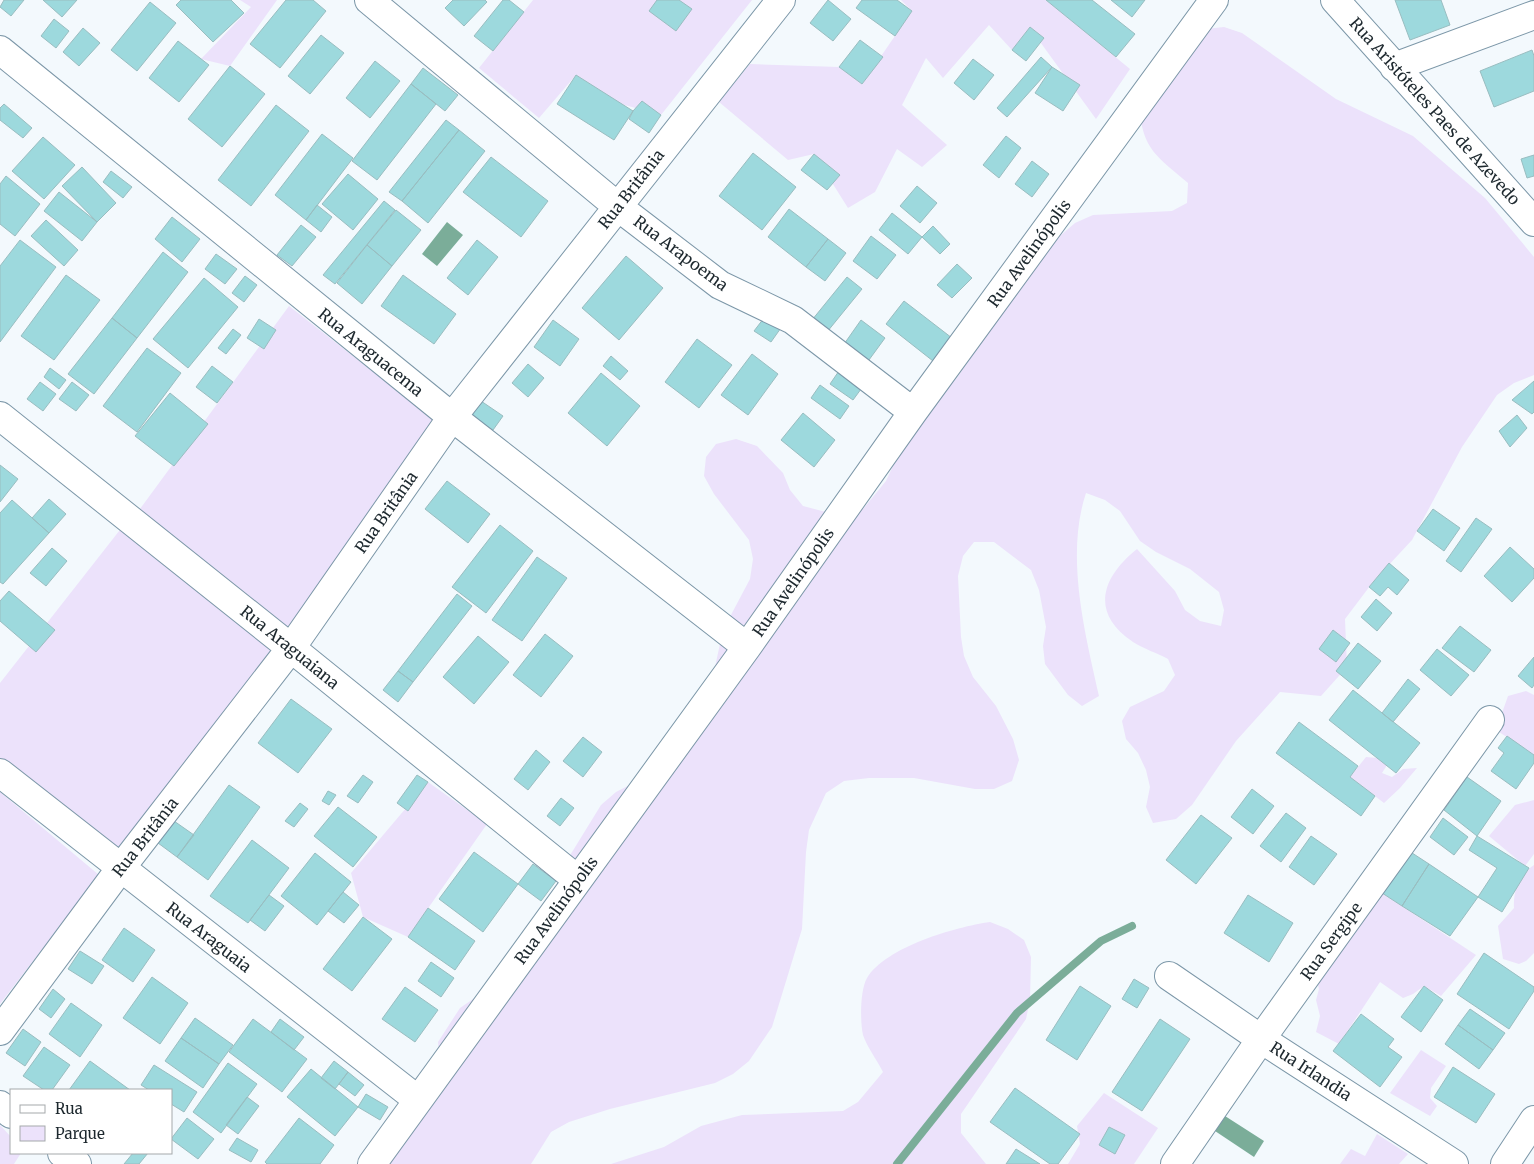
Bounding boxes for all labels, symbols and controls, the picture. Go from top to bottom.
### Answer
street label: Rua Aristóteles Paes de Azevedo [1345,13,1525,209]
street label: Rua Britânia [594,145,669,233]
street label: Rua Avelinópolis [983,195,1075,311]
street label: Rua Arapoema [630,211,732,295]
street label: Rua Araguacema [314,304,428,401]
street label: Rua Britânia [350,467,422,557]
street label: Rua Avelinópolis [748,524,838,640]
street label: Rua Araguaiana [236,601,344,693]
street label: Rua Britânia [108,793,183,881]
street label: Rua Avelinópolis [510,852,602,968]
street label: Rua Araguaia [163,898,256,977]
street label: Rua Sergipe [1296,898,1366,984]
street label: Rua Irlandia [1266,1037,1356,1105]
legend [10,1089,172,1154]
text: Rua [55,1099,83,1118]
text: Parque [55,1124,105,1143]

